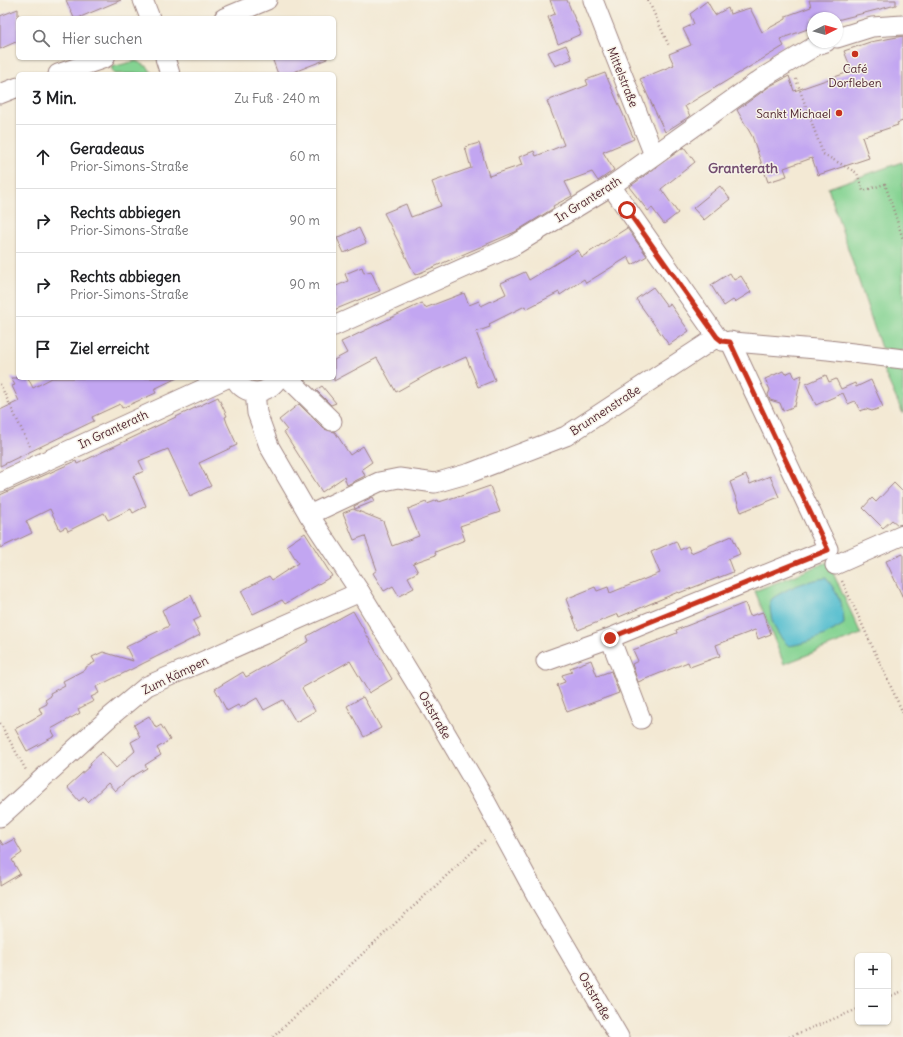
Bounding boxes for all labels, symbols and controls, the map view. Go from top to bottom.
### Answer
north arrow [807,12,843,48]
search box [16,16,336,60]
icon: search [30,27,52,49]
text: Hier suchen [62,29,142,48]
street label: Mittelstraße [604,45,642,109]
marker: Café Dorfleben [850,49,860,59]
place label: Café Dorfleben [828,61,882,90]
text: 3 Min. [32,87,77,109]
text: Zu Fuß · 240 m [234,90,320,107]
place label: Sankt Michael [756,106,831,121]
marker: Sankt Michael [834,108,844,118]
text: Geradeaus [70,139,144,158]
icon: ahead [32,146,54,168]
text: 60 m [289,148,320,165]
text: Prior-Simons-Straße [70,158,189,175]
district label: Granterath [708,159,778,177]
street label: In Granterath [552,173,624,225]
route start [618,201,636,219]
text: Rechts abbiegen [70,203,181,222]
icon: right [32,210,54,232]
text: 90 m [289,212,320,229]
text: Prior-Simons-Straße [70,222,189,239]
text: Rechts abbiegen [70,267,181,286]
icon: right [32,274,54,296]
text: 90 m [289,276,320,293]
text: Prior-Simons-Straße [70,286,189,303]
icon: arrive [32,338,54,360]
text: Ziel erreicht [70,339,149,358]
street label: Brunnenstraße [567,382,643,438]
street label: In Granterath [76,406,150,452]
route end [601,629,619,647]
street label: Zum Kämpen [139,652,211,698]
street label: Oststraße [415,688,455,742]
map controls [855,953,891,1025]
button: + [855,953,891,989]
street label: Oststraße [575,969,615,1023]
button: − [855,989,891,1025]

